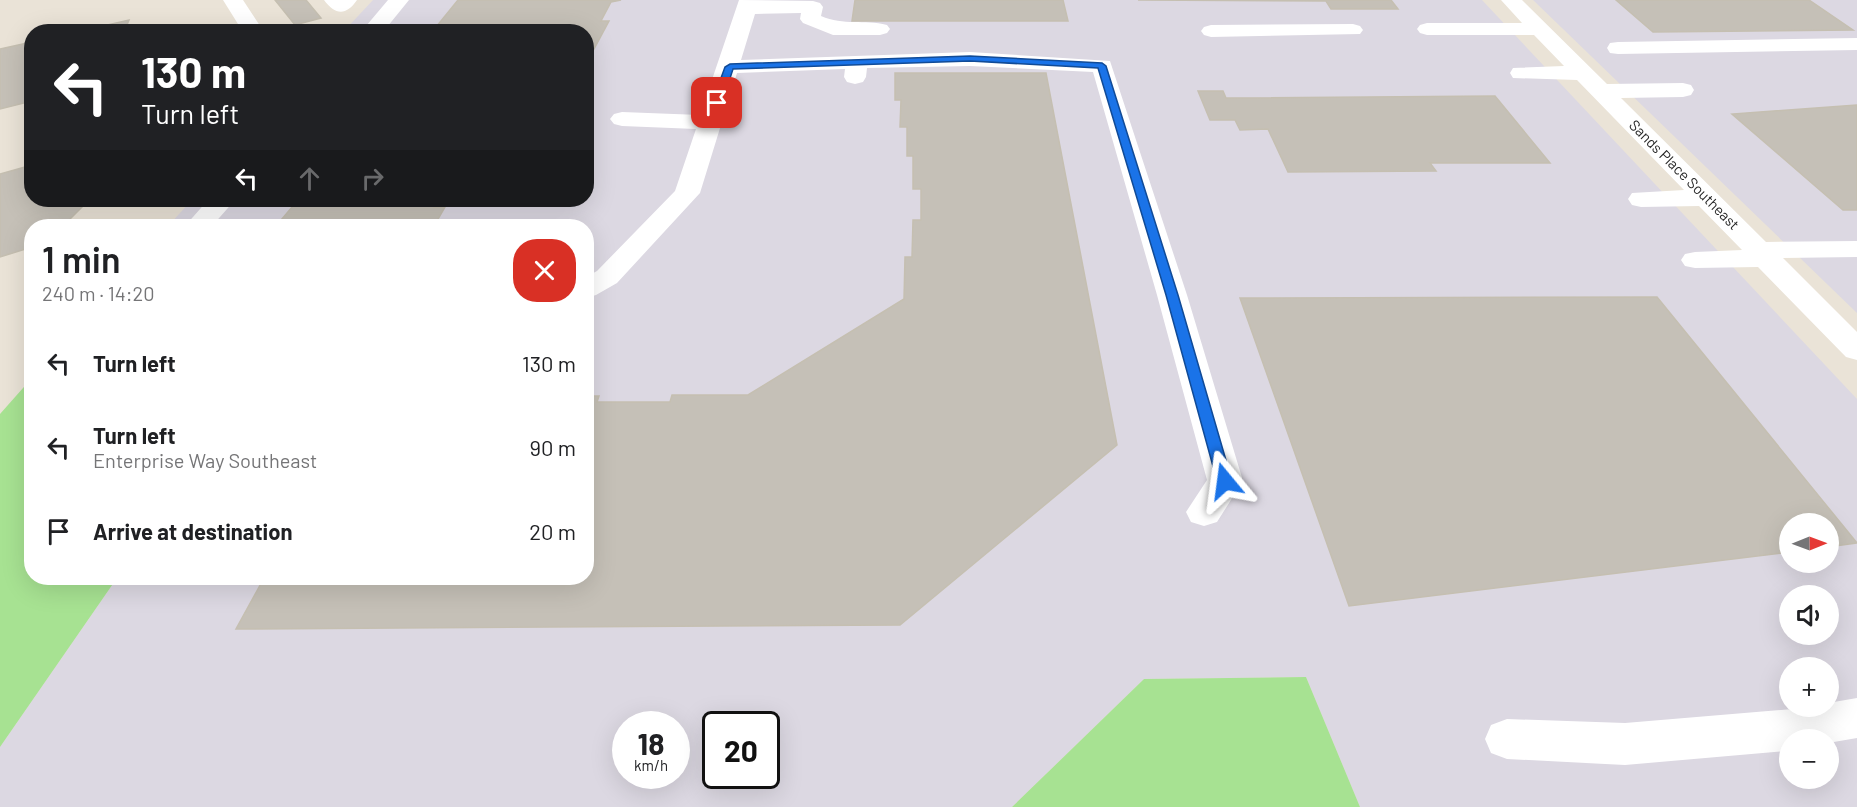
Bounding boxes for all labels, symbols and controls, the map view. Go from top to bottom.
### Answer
text: 130 m [141,46,246,96]
icon: left [42,48,120,126]
pin [691,77,742,128]
icon: arrive [700,86,733,119]
text: Turn left [141,97,239,129]
street label: Sands Place Southeast [1626,116,1743,233]
icon: left [230,162,263,195]
icon: ahead [293,162,326,195]
icon: right [356,162,389,195]
text: 1 min [42,237,121,280]
button: close [513,239,576,302]
text: 240 m · 14:20 [42,281,155,305]
icon: left [42,347,75,380]
text: Turn left [93,350,176,376]
text: 130 m [522,350,576,376]
text: Turn left [93,422,176,448]
icon: left [42,431,75,464]
text: 90 m [530,434,576,460]
text: Enterprise Way Southeast [93,448,317,472]
position arrow [1193,449,1257,513]
north arrow [1779,513,1839,573]
map controls [1779,513,1839,789]
icon: arrive [42,515,75,548]
text: Arrive at destination [93,518,292,544]
text: 20 m [529,518,576,544]
button: sound [1779,585,1839,645]
button: + [1779,657,1839,717]
speed limit sign: 20 [702,711,780,789]
text: 18 [638,725,664,761]
button: − [1779,729,1839,789]
text: km/h [634,756,668,774]

